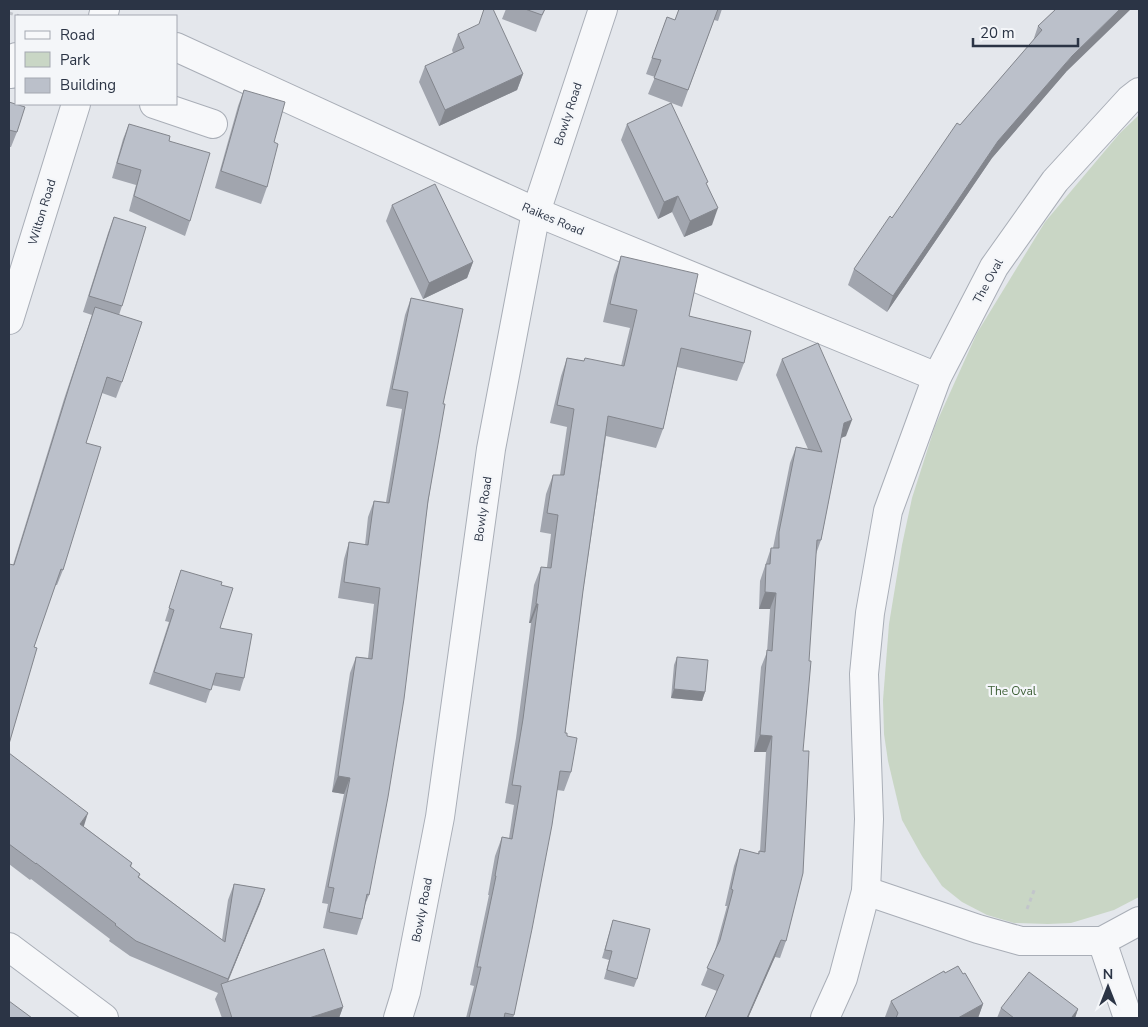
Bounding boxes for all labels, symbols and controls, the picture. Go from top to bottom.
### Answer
legend [15,15,178,105]
scale bar [973,15,1078,47]
text: 20 m [980,23,1015,43]
text: Road [60,25,95,45]
text: Park [60,50,90,70]
text: Building [60,75,116,95]
street label: Bowly Road [550,80,586,148]
street label: Wilton Road [24,177,60,247]
street label: Raikes Road [519,199,587,239]
street label: The Oval [969,255,1007,306]
street label: Bowly Road [471,476,495,542]
park label: The Oval [988,683,1037,699]
street label: Bowly Road [408,876,436,944]
north arrow [1083,962,1133,1012]
text: N [1103,965,1113,984]

